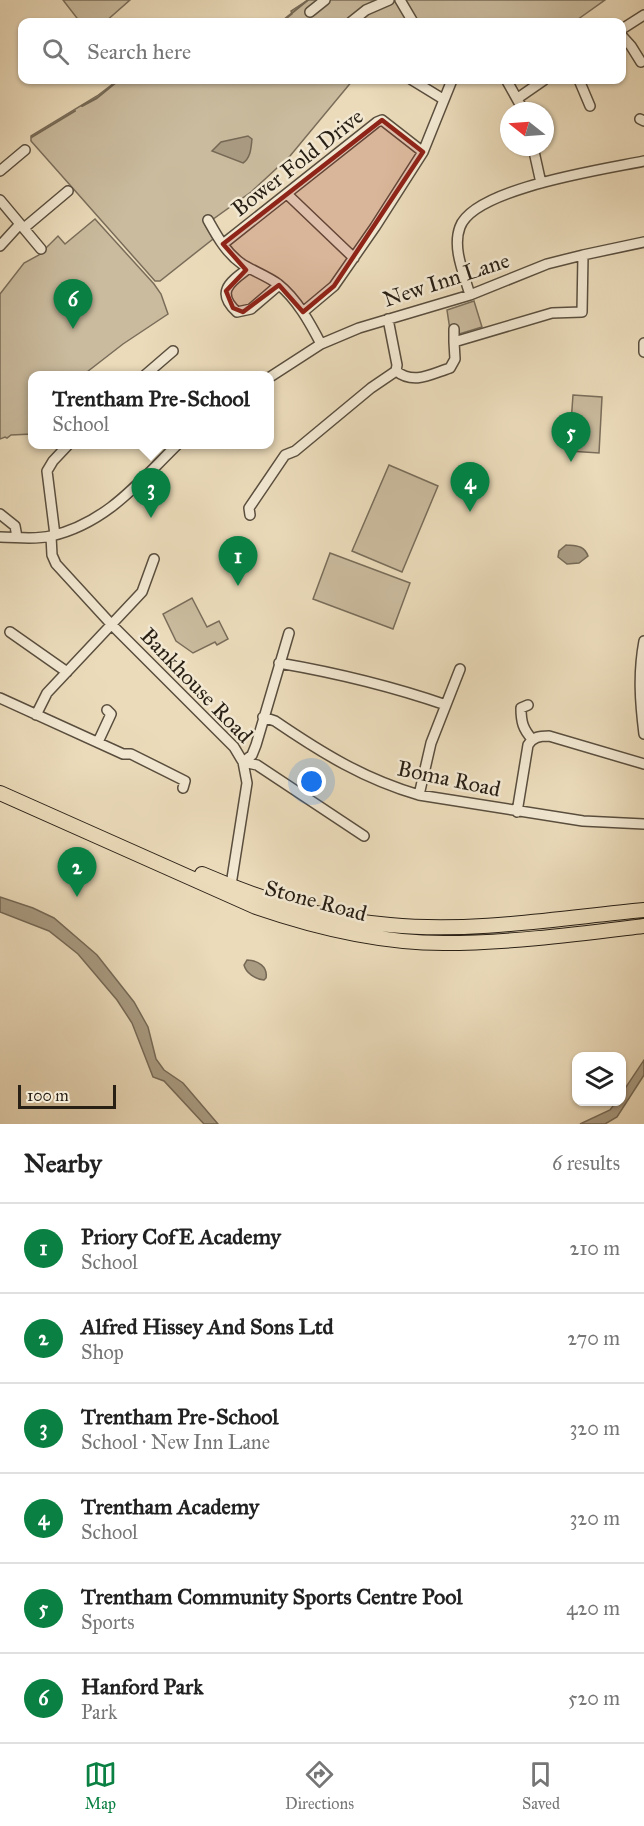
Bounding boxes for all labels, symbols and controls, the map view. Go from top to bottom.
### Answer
search box [18,18,626,84]
icon: search [39,35,72,68]
text: Search here [87,38,191,65]
north arrow [500,102,554,156]
street label: Bower Fold Drive [226,103,369,222]
street label: New Inn Lane [380,246,513,313]
pin: 6 [54,280,92,329]
popup [28,371,274,449]
text: Trentham Pre-School [52,385,250,412]
text: School [52,412,109,436]
pin: 5 [552,412,590,462]
pin: 4 [450,462,490,512]
pin: 3 [132,468,170,518]
pin: 1 [218,536,258,586]
street label: Bankhouse Road [135,622,258,749]
street label: Boma Road [395,754,503,803]
your location [297,767,326,796]
pin: 2 [58,848,97,897]
street label: Stone Road [262,874,370,927]
map controls [572,1052,626,1106]
button: layers [572,1052,626,1106]
scale bar [18,1082,116,1110]
text: 100 m [27,1086,69,1105]
text: Nearby [24,1147,102,1179]
text: 6 results [552,1151,620,1175]
text: Priory CofE Academy [81,1223,281,1250]
text: 1 [40,1236,47,1260]
text: 210 m [570,1236,620,1260]
text: School [81,1250,138,1274]
text: Alfred Hissey And Sons Ltd [81,1313,334,1340]
text: 2 [39,1326,48,1350]
text: 270 m [567,1326,620,1350]
text: Shop [81,1340,124,1364]
text: Trentham Pre-School [81,1403,278,1430]
text: 3 [40,1416,48,1440]
text: 320 m [569,1416,620,1440]
text: School · New Inn Lane [81,1430,270,1454]
text: Trentham Academy [81,1493,259,1520]
text: 4 [38,1506,49,1530]
text: 320 m [569,1506,620,1530]
text: School [81,1520,138,1544]
text: Trentham Community Sports Centre Pool [81,1583,462,1610]
text: 5 [39,1596,48,1620]
text: 420 m [566,1596,620,1620]
text: Sports [81,1610,135,1634]
text: Hanford Park [81,1673,203,1700]
text: 6 [38,1686,49,1710]
text: 520 m [568,1686,620,1710]
text: Park [81,1700,117,1724]
tab: Map [84,1758,117,1813]
tab: Directions [285,1758,354,1813]
tab: Saved [522,1758,560,1813]

